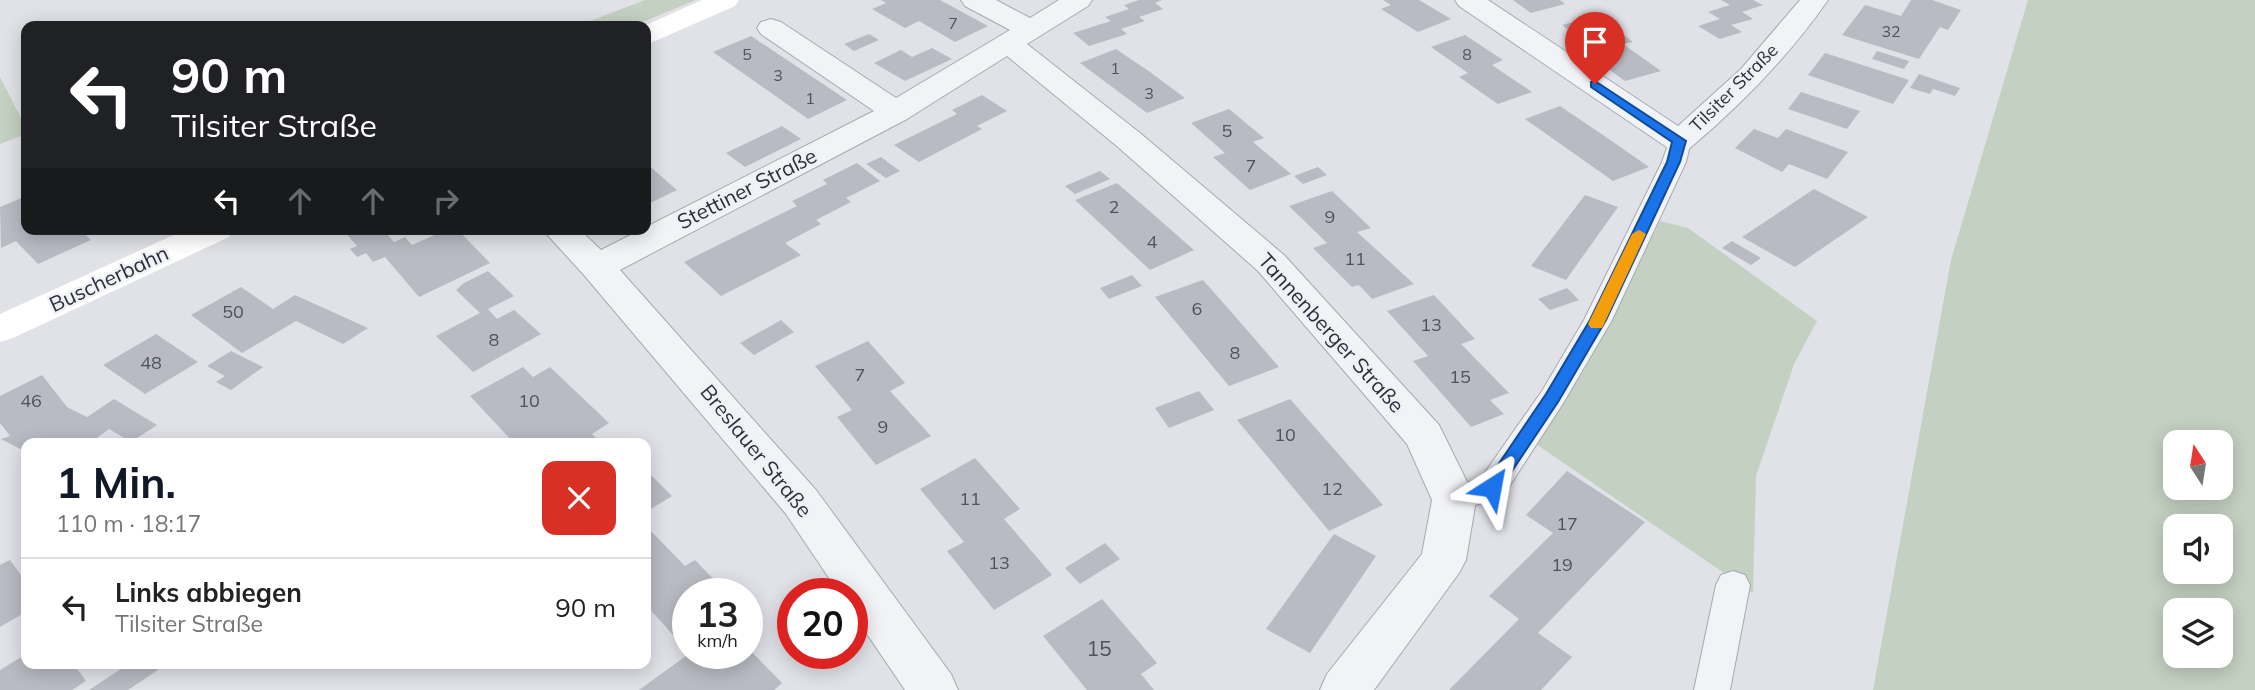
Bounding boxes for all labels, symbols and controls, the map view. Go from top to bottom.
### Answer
pin [1565,12.0,1625,84]
house number: 7 [948,13,958,33]
house number: 32 [1881,21,1901,41]
icon: arrive [1576,23,1614,61]
street label: Tilsiter Straße [1685,39,1783,137]
text: 90 m [171,44,287,105]
house number: 5 [742,44,752,64]
house number: 8 [1462,44,1472,64]
icon: left [56,49,147,140]
house number: 1 [1110,58,1120,78]
house number: 3 [773,65,783,85]
house number: 3 [1144,83,1154,103]
house number: 1 [805,88,815,108]
text: Tilsiter Straße [171,105,377,145]
house number: 5 [1222,119,1233,142]
street label: Stettiner Straße [672,142,821,234]
house number: 7 [1246,154,1256,177]
icon: left [208,182,246,220]
icon: ahead [281,182,319,220]
icon: ahead [354,182,392,220]
icon: right [427,182,465,220]
house number: 2 [1109,195,1119,218]
house number: 9 [1325,205,1335,228]
house number: 4 [1147,230,1158,253]
street label: Buscherbahn [45,239,172,317]
street label: Tannenberger Straße [1253,247,1410,418]
house number: 11 [1344,247,1366,270]
house number: 6 [1192,297,1202,320]
house number: 50 [222,300,244,323]
house number: 13 [1420,313,1442,336]
house number: 8 [489,328,499,351]
house number: 8 [1230,341,1240,364]
house number: 48 [140,351,162,374]
house number: 7 [855,363,865,386]
house number: 15 [1449,365,1471,388]
street label: Breslauer Straße [695,379,818,522]
house number: 46 [20,389,42,412]
house number: 10 [518,389,540,412]
house number: 9 [878,415,888,438]
house number: 10 [1274,423,1296,446]
north arrow [2163,430,2233,500]
map controls [2163,430,2233,668]
position arrow [1455,450,1529,524]
text: 1 Min. [56,456,176,509]
button: close [542,461,616,535]
house number: 12 [1321,477,1343,500]
house number: 11 [959,487,981,510]
text: 110 m · 18:17 [56,509,201,538]
house number: 17 [1556,512,1578,535]
button: sound [2163,514,2233,584]
house number: 13 [988,551,1010,574]
house number: 19 [1551,553,1573,576]
text: Links abbiegen [115,576,302,609]
speed limit sign: 20 [777,578,868,669]
icon: left [56,588,94,626]
text: 90 m [555,591,616,624]
text: 13 [696,592,739,636]
button: layers [2163,598,2233,668]
text: Tilsiter Straße [115,609,263,638]
text: km/h [697,629,738,652]
house number: 15 [1086,635,1112,661]

